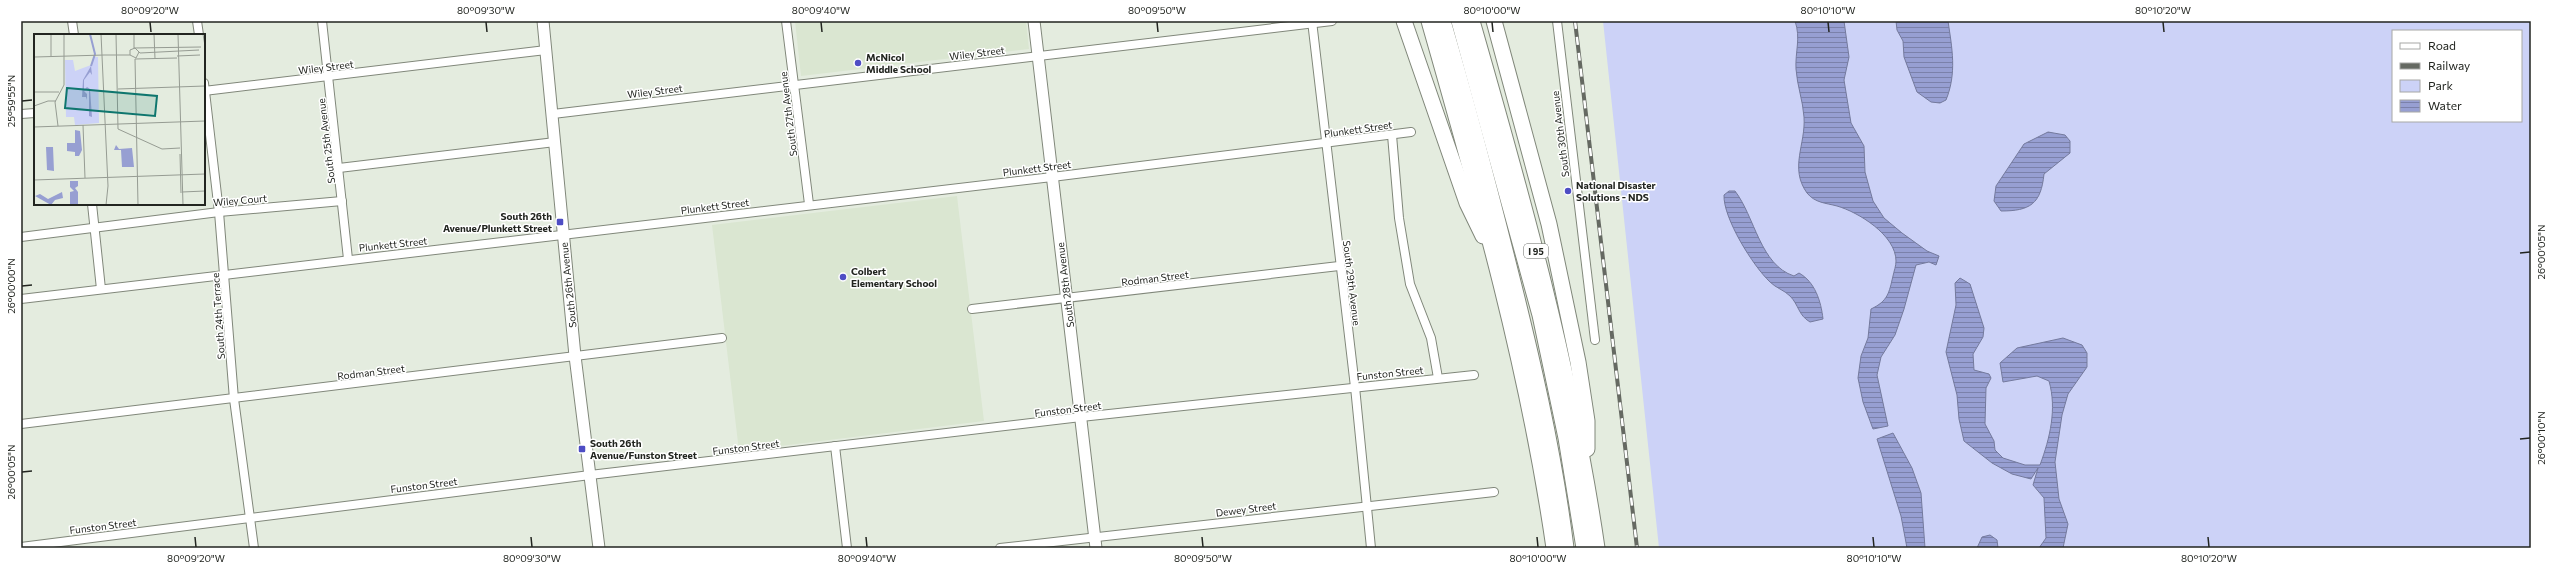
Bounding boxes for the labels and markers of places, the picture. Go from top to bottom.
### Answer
place label: McNicol Middle School [866,51,932,75]
marker: McNicol Middle School [853,58,863,68]
place label: National Disaster Solutions - NDS [1576,179,1656,203]
marker: National Disaster Solutions - NDS [1563,186,1573,196]
place label: South 26th Avenue/Plunkett Street [443,210,552,234]
marker: South 26th Avenue/Plunkett Street [555,217,565,227]
place label: Colbert Elementary School [851,265,937,289]
marker: Colbert Elementary School [838,272,848,282]
place label: South 26th Avenue/Funston Street [590,437,697,461]
marker: South 26th Avenue/Funston Street [577,444,587,454]

